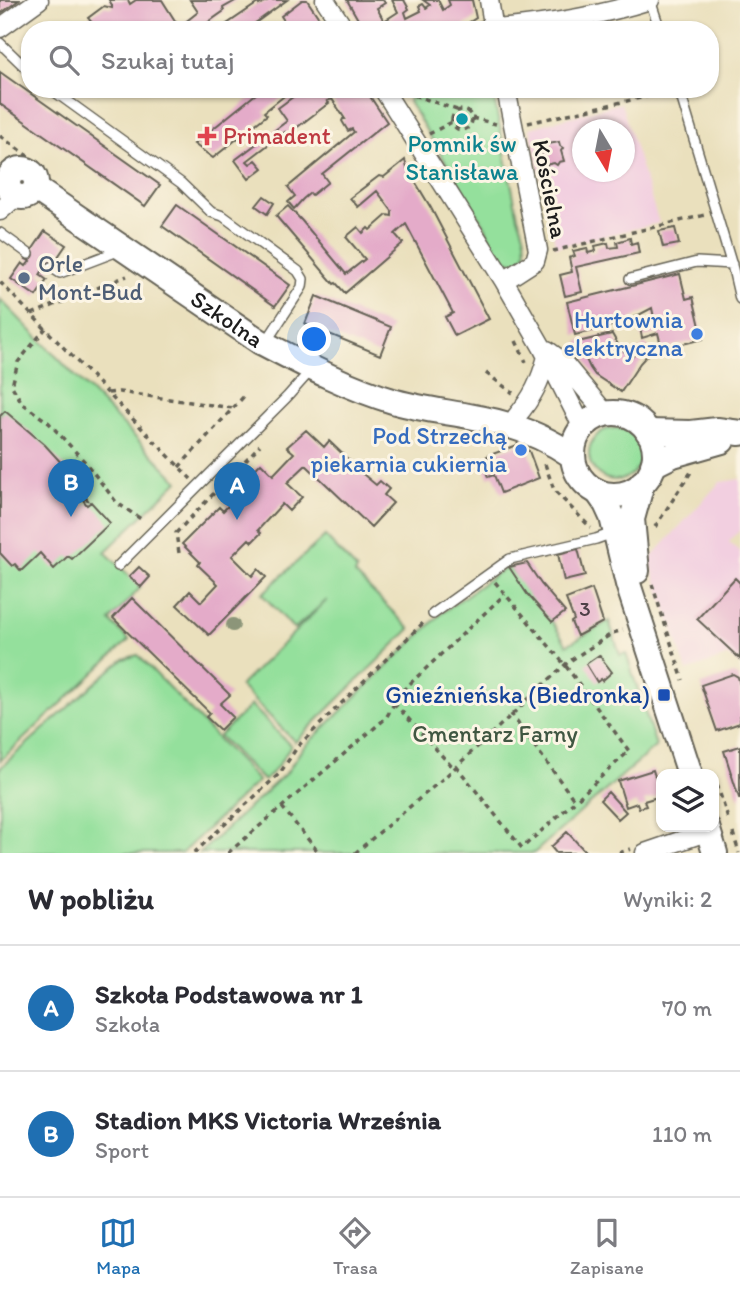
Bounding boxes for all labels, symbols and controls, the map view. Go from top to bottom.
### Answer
search box [21,21,719,98]
icon: search [45,41,83,79]
text: Szukaj tutaj [101,44,234,76]
marker: Pomnik św Stanisława [454,111,470,127]
north arrow [572,119,635,182]
place label: Primadent [223,121,331,150]
marker: Primadent [197,126,217,146]
place label: Pomnik św Stanisława [406,129,519,186]
street label: Kościelna [527,137,574,241]
place label: Orle Mont-Bud [38,249,143,306]
marker: Orle Mont-Bud [16,270,32,286]
street label: Szkolna [185,284,269,354]
place label: Hurtownia elektryczna [564,305,683,362]
your location [297,322,331,356]
marker: Hurtownia elektryczna [689,326,705,342]
place label: Pod Strzechą piekarnia cukiernia [310,421,507,478]
marker: Pod Strzechą piekarnia cukiernia [513,442,529,458]
pin: B [48,459,94,517]
pin: A [214,462,260,520]
house number: 3 [579,596,591,621]
place label: Gnieźnieńska (Biedronka) [385,680,650,709]
marker: Gnieźnieńska (Biedronka) [656,687,672,703]
park label: Cmentarz Farny [412,719,578,748]
map controls [656,769,719,832]
button: layers [656,769,719,832]
text: W pobliżu [28,880,154,917]
text: Wyniki: 2 [623,885,712,913]
text: Szkoła Podstawowa nr 1 [95,978,363,1010]
text: A [44,994,58,1022]
text: 70 m [662,994,712,1022]
text: Szkoła [95,1010,160,1038]
text: Stadion MKS Victoria Września [95,1104,441,1136]
text: B [44,1120,58,1148]
text: 110 m [652,1120,712,1148]
text: Sport [95,1136,149,1164]
tab: Mapa [96,1214,140,1279]
tab: Trasa [333,1214,377,1279]
tab: Zapisane [570,1214,644,1279]

